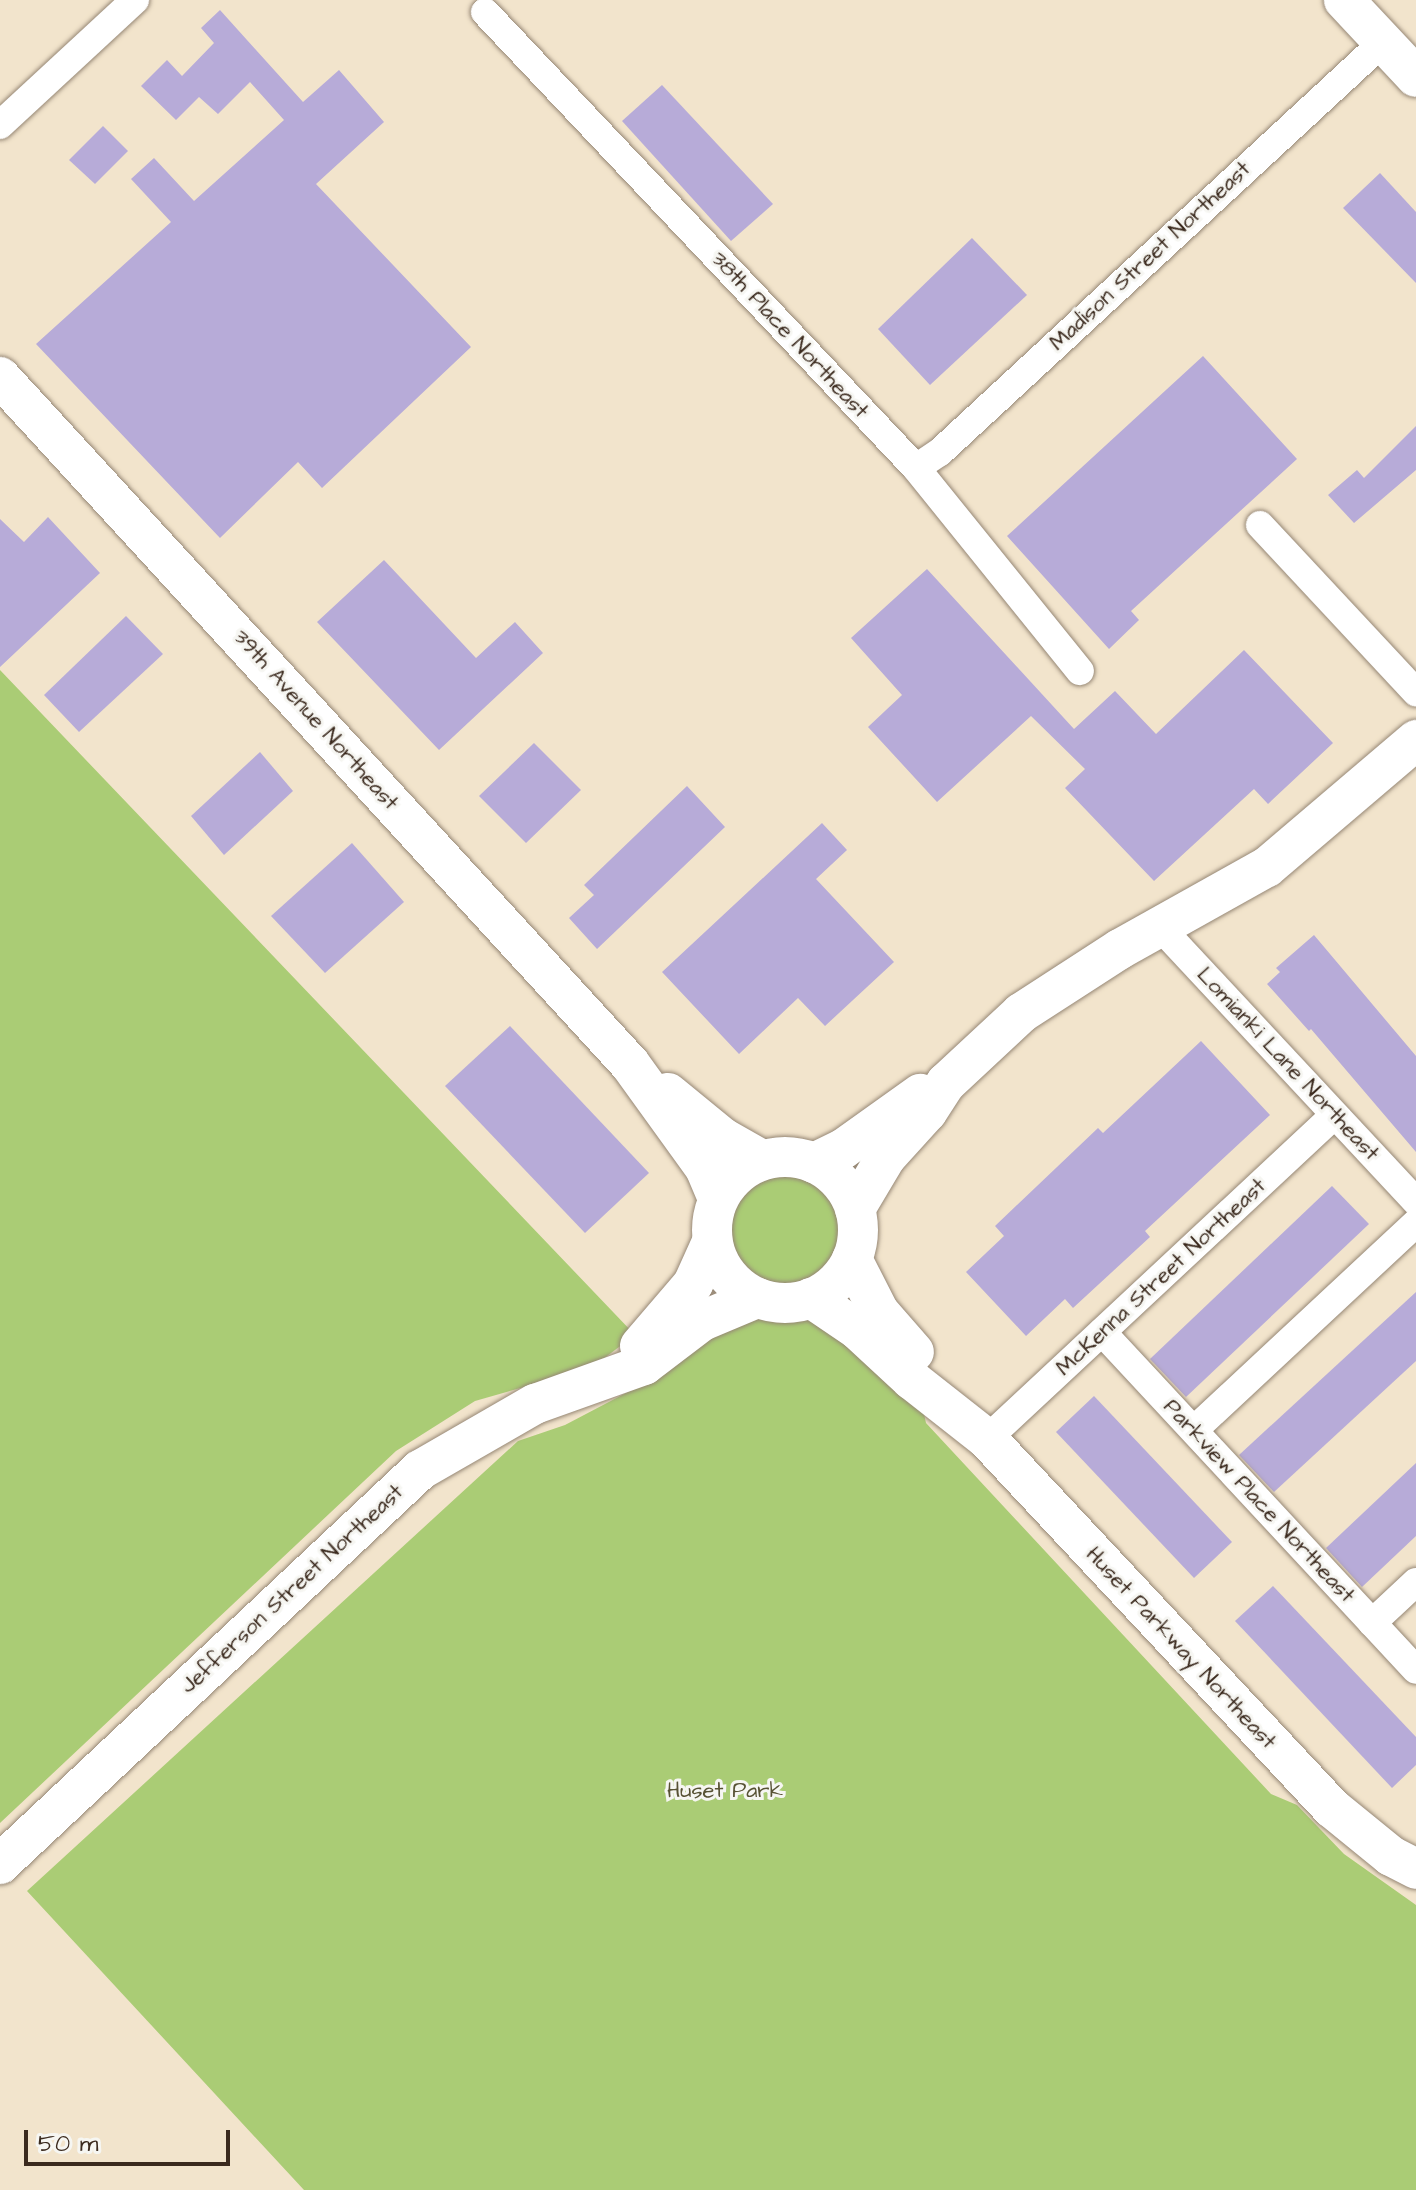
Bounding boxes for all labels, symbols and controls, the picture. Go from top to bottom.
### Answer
street label: Madison Street Northeast [1044,156,1256,356]
street label: 38th Place Northeast [706,246,874,424]
street label: 39th Avenue Northeast [228,624,404,816]
street label: Lomianki Lane Northeast [1191,962,1385,1166]
street label: McKenna Street Northeast [1051,1173,1271,1381]
street label: Parkview Place Northeast [1158,1394,1360,1608]
street label: Jefferson Street Northeast [175,1479,409,1699]
street label: Huset Parkway Northeast [1080,1541,1282,1755]
park label: Huset Park [667,1778,783,1804]
scale bar [28,2114,234,2164]
text: 50 m [38,2127,98,2161]

